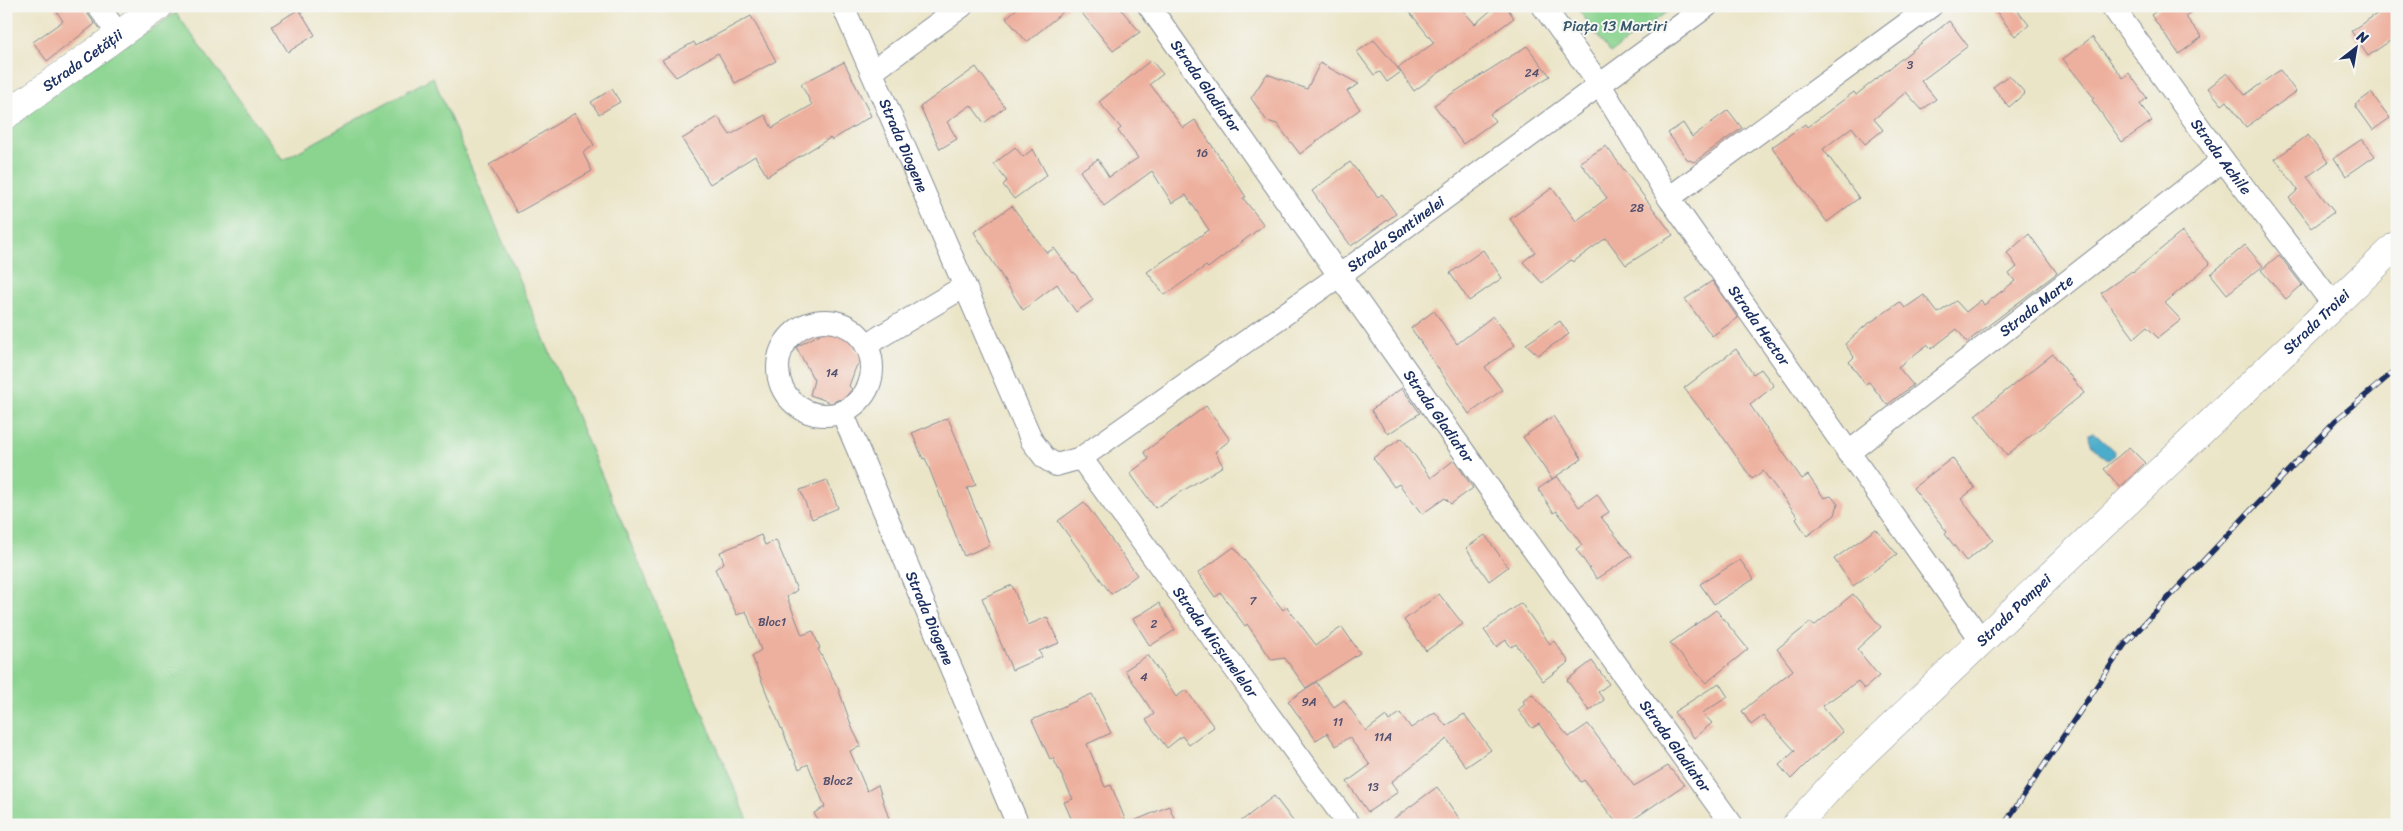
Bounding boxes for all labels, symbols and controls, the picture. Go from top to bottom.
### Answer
park label: Piața 13 Martiri [1563,13,1668,39]
street label: Strada Cetății [37,22,129,98]
north arrow [2330,22,2380,72]
text: N [2351,24,2373,51]
street label: Strada Gladiator [1163,34,1248,139]
house number: 3 [1907,54,1914,76]
house number: 24 [1525,62,1540,84]
street label: Strada Diogene [872,94,935,197]
street label: Strada Achile [2184,113,2259,201]
house number: 16 [1196,142,1208,164]
street label: Strada Santinelei [1341,189,1451,279]
house number: 28 [1630,197,1644,219]
street label: Strada Marte [1993,268,2080,344]
street label: Strada Hector [1721,279,1798,372]
street label: Strada Troiei [2276,282,2357,361]
house number: 14 [826,362,839,384]
street label: Strada Gladiator [1396,364,1481,469]
street label: Strada Diogene [898,567,961,669]
street label: Strada Pompei [1970,567,2058,653]
street label: Strada Micșunelelor [1166,581,1266,704]
house number: 7 [1250,590,1258,612]
house number: Bloc1 [758,611,786,633]
house number: 2 [1151,613,1158,635]
house number: 4 [1140,666,1148,688]
house number: 9A [1301,691,1317,713]
street label: Strada Gladiator [1633,694,1718,799]
house number: 11 [1333,711,1343,733]
house number: 11A [1374,726,1392,748]
house number: Bloc2 [823,770,853,792]
house number: 13 [1367,776,1379,798]

